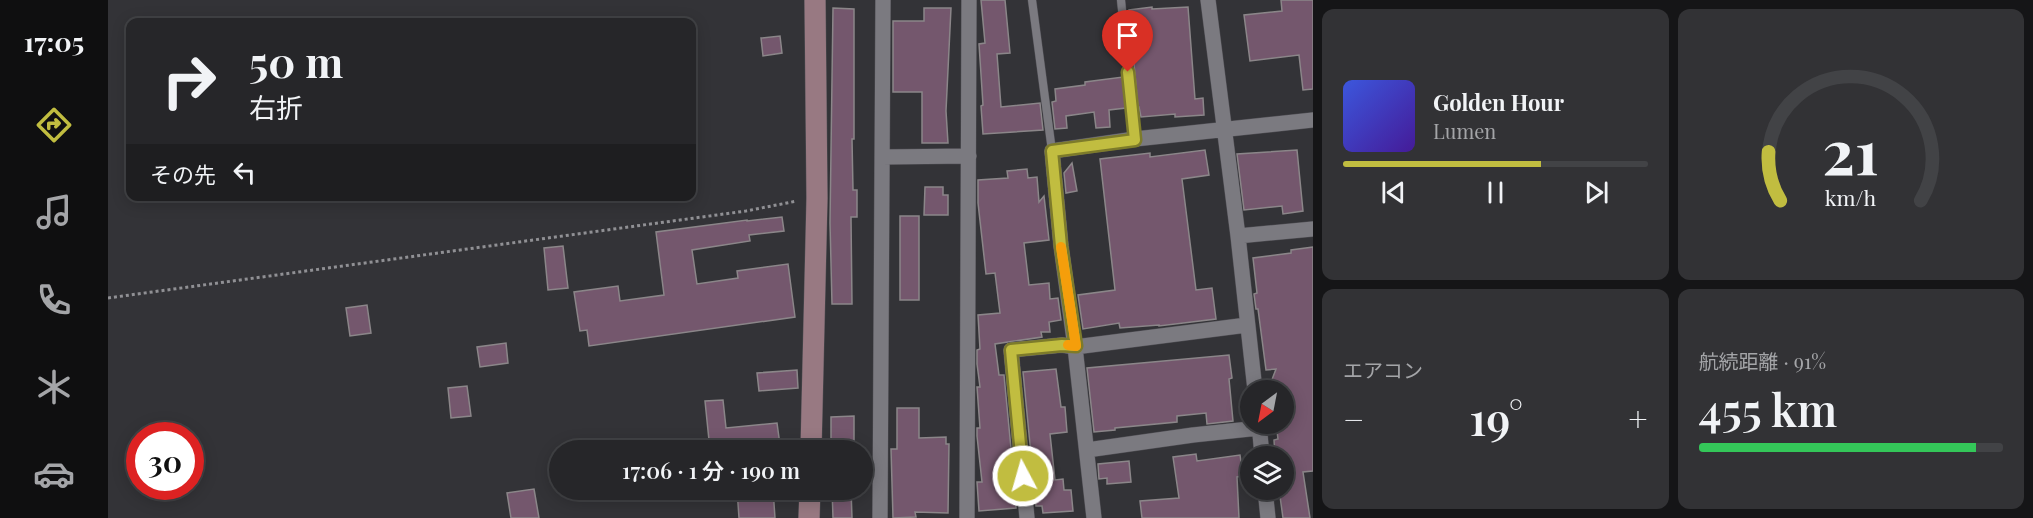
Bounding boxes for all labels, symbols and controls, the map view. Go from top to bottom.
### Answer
pin [1102,10,1153,72]
icon: arrive [1111,19,1144,52]
text: 17:05 [24,23,84,59]
text: 50 m [249,33,343,89]
icon: right [150,42,228,120]
text: Golden Hour [1433,87,1564,117]
text: 右折 [249,89,303,125]
icon: directions [33,104,75,146]
text: 21 [1822,108,1879,192]
text: Lumen [1433,117,1496,144]
icon: left [228,156,261,189]
text: その先 [150,159,216,189]
icon: previous [1377,176,1410,209]
icon: pause [1479,176,1512,209]
icon: next [1580,176,1613,209]
text: km/h [1825,184,1877,212]
icon: music [33,191,75,233]
icon: phone [33,279,75,321]
text: 航続距離 · 91% [1699,347,1826,374]
text: エアコン [1343,356,1423,383]
icon: climate [33,366,75,408]
text: 455 km [1699,378,1837,438]
north arrow [1240,380,1294,434]
map controls [1240,380,1294,500]
text: 19° [1469,387,1523,447]
text: − [1343,396,1364,440]
text: + [1628,396,1648,440]
speed limit sign: 30 [126,422,204,500]
position arrow [991,444,1055,508]
button: layers [1240,446,1294,500]
icon: car [33,453,75,495]
text: 17:06 · 1 分 · 190 m [622,455,800,485]

